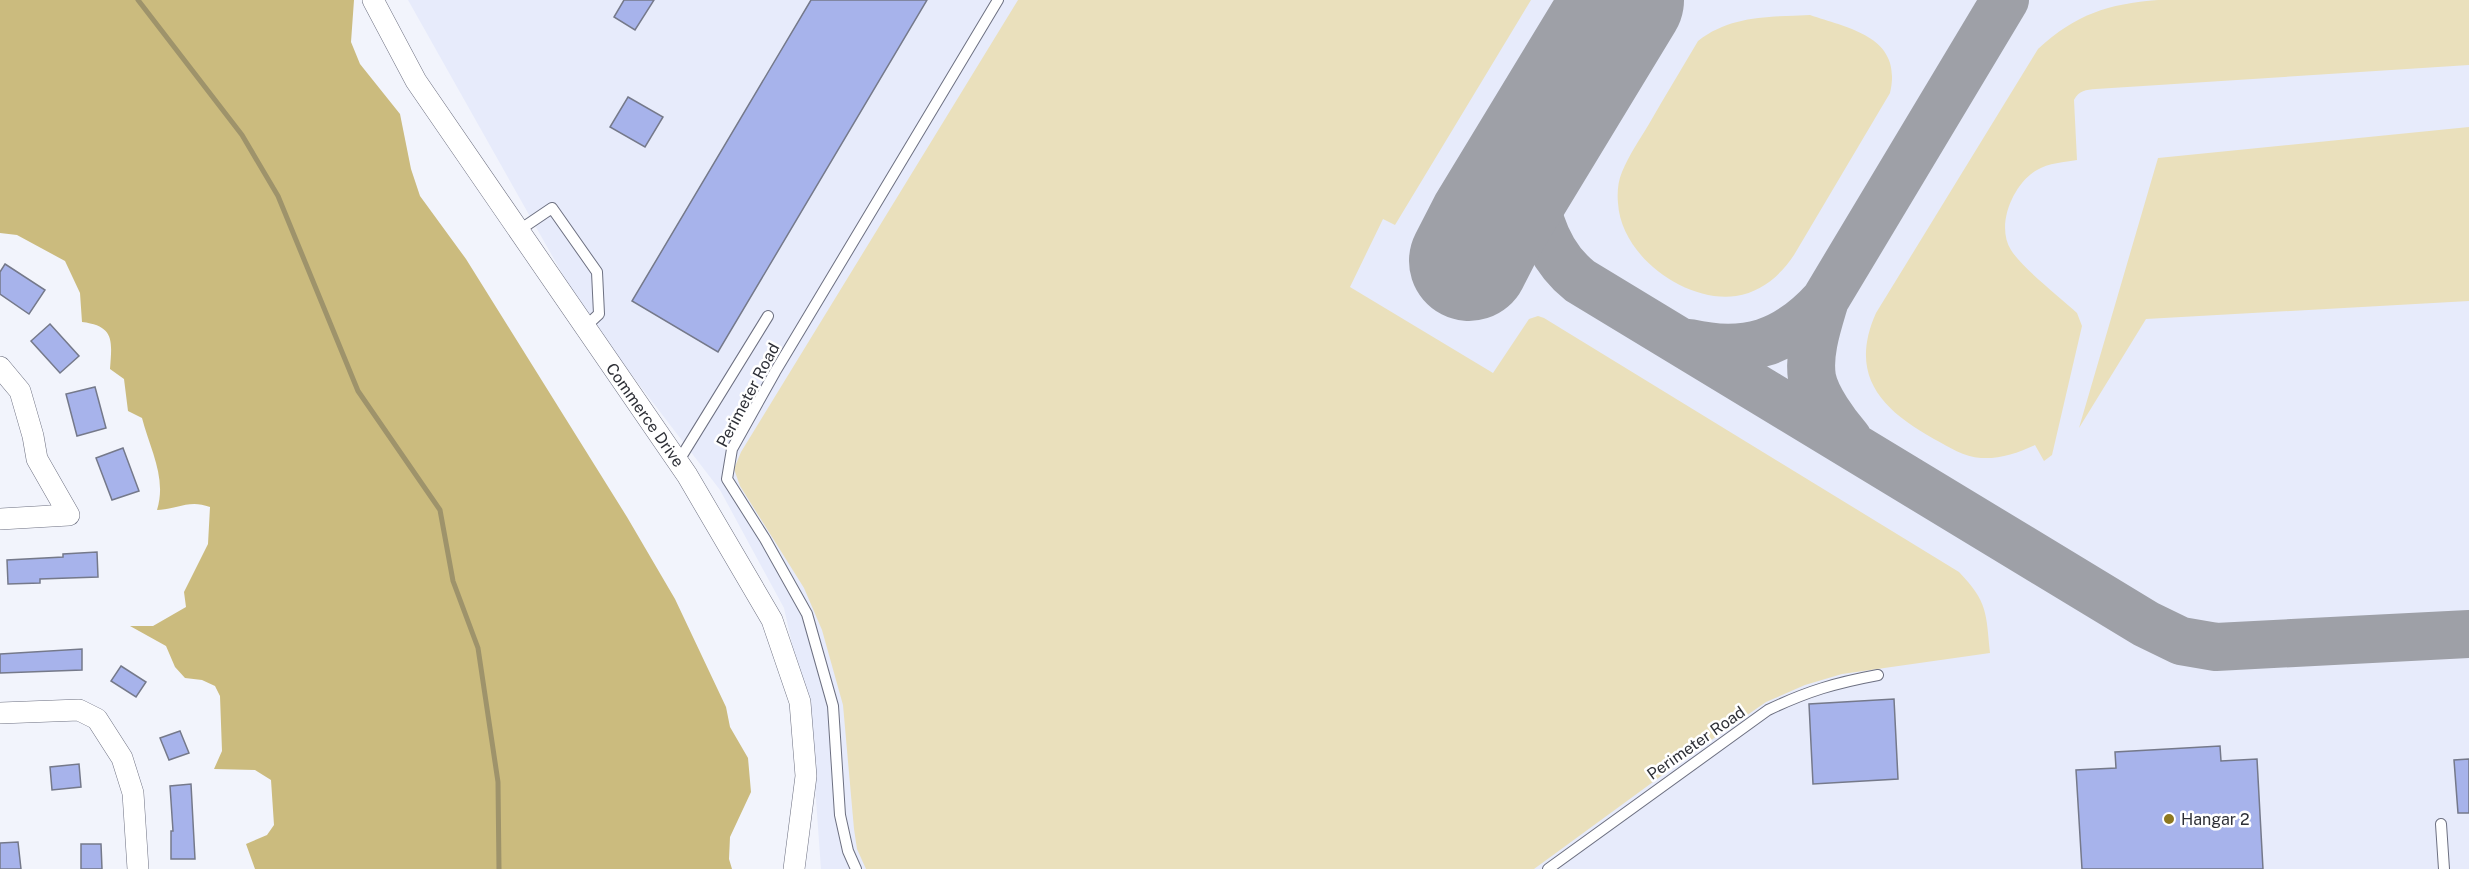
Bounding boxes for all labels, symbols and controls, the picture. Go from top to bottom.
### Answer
street label: Perimeter Road [713,340,783,450]
street label: Commerce Drive [602,359,688,471]
street label: Perimeter Road [1643,702,1749,784]
place label: Hangar 2 [2181,810,2250,829]
marker: Hangar 2 [2162,812,2176,826]

